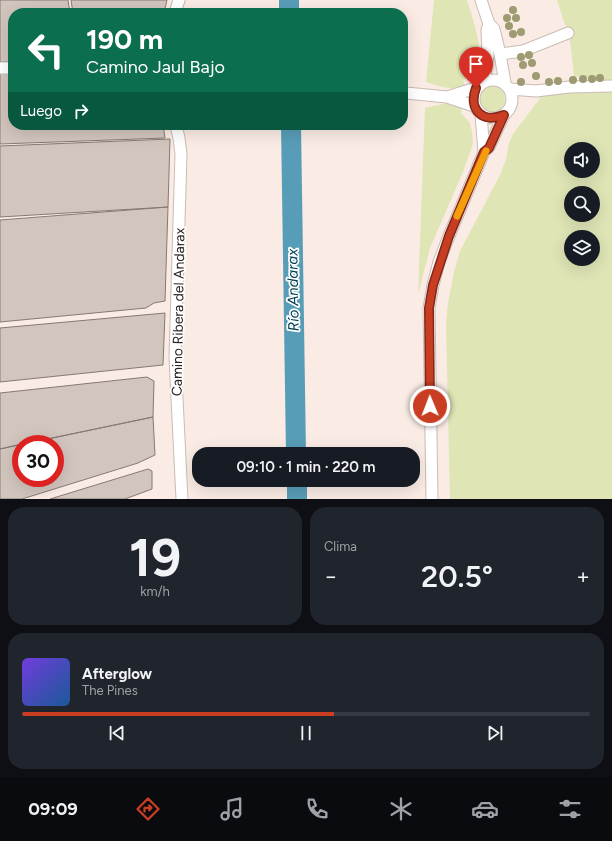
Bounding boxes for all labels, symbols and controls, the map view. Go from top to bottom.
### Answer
text: 190 m [86,22,163,56]
icon: left [20,24,72,76]
pin [459,47,493,88]
icon: arrive [465,53,487,75]
text: Camino Jaul Bajo [86,56,225,78]
icon: right [70,100,92,122]
text: Luego [20,102,62,120]
map controls [564,142,600,266]
button: sound [564,142,600,178]
button: search [564,186,600,222]
street label: Camino Ribera del Andarax [169,227,188,396]
button: layers [564,230,600,266]
water label: Río Andarax [283,248,303,331]
position arrow [409,385,451,427]
speed limit sign: 30 [12,435,64,487]
text: 09:10 · 1 min · 220 m [236,458,376,476]
text: 19 [129,527,181,589]
text: Clima [324,539,357,554]
text: 20.5° [421,558,493,595]
text: − [324,563,338,590]
text: + [576,563,590,590]
text: km/h [140,584,170,599]
text: Afterglow [82,665,152,683]
text: The Pines [82,683,138,698]
icon: previous [106,722,128,744]
icon: pause [295,722,317,744]
icon: next [484,722,506,744]
icon: directions [134,795,162,823]
icon: music [218,795,246,823]
icon: phone [303,795,331,823]
icon: climate [387,795,415,823]
icon: car [471,795,499,823]
icon: filters [556,795,584,823]
text: 09:09 [28,798,78,820]

